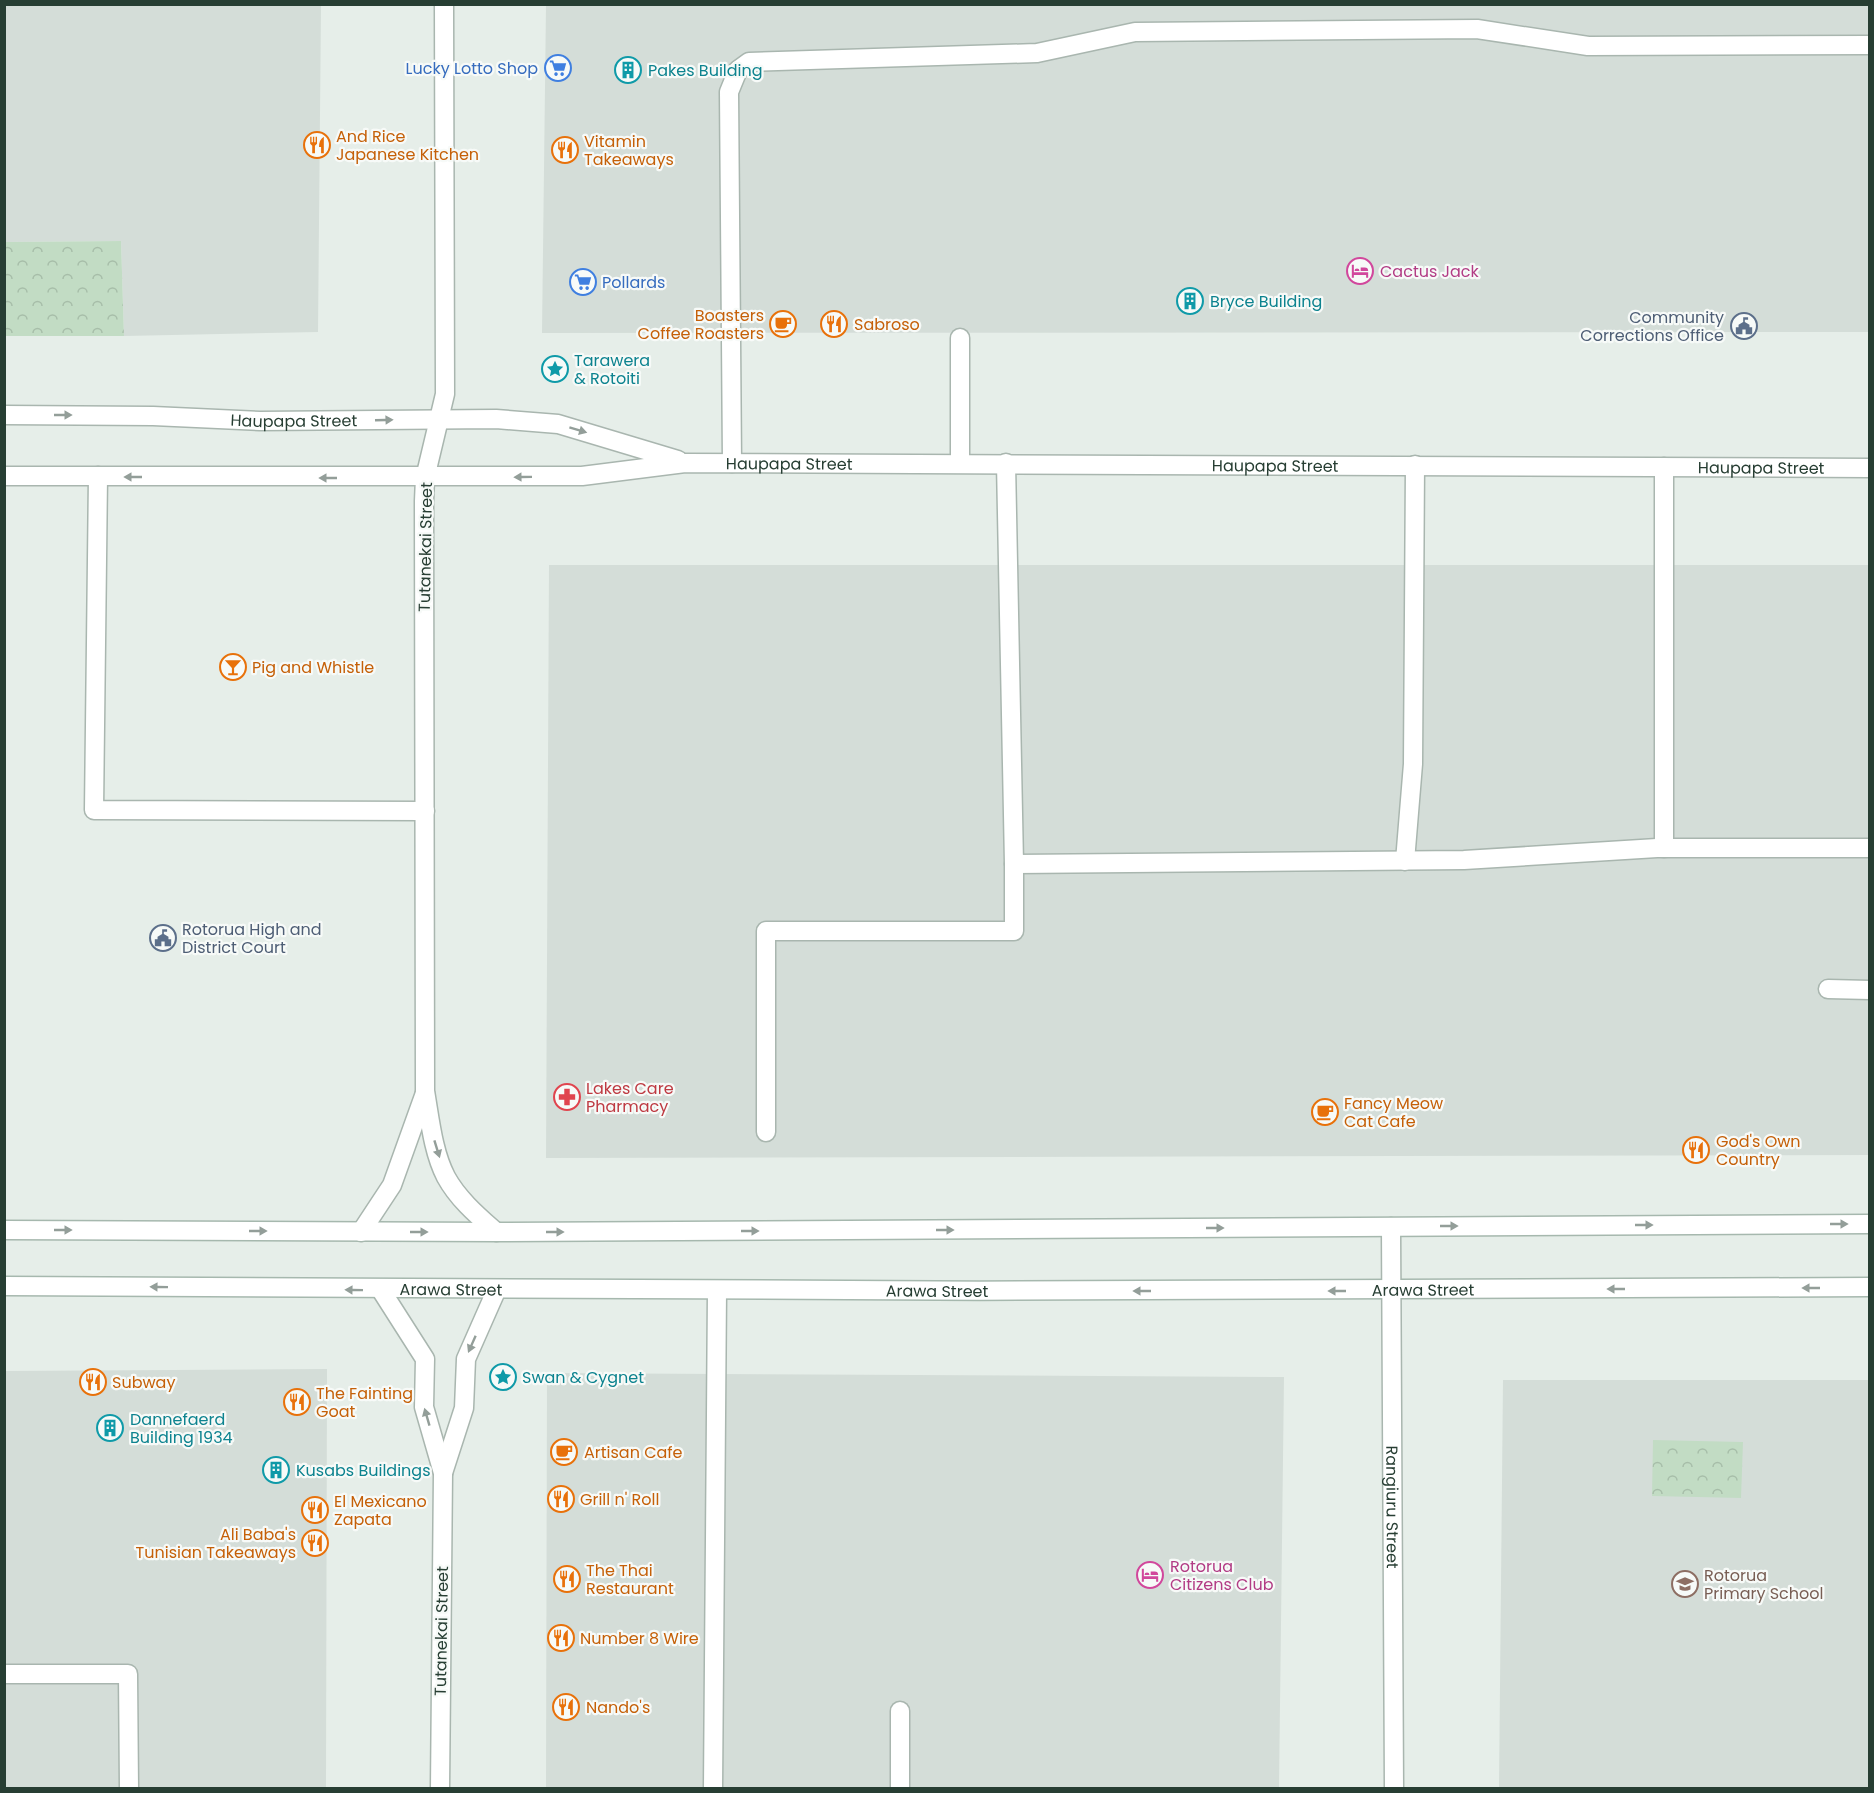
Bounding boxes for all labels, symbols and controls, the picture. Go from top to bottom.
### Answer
supermarket icon: Lucky Lotto Shop [543,53,573,83]
building icon: Pakes Building [613,55,643,85]
place label: Lucky Lotto Shop [406,57,538,80]
place label: Pakes Building [648,59,763,82]
place label: And Rice Japanese Kitchen [336,125,479,166]
restaurant icon: And Rice Japanese Kitchen [302,130,332,160]
place label: Vitamin Takeaways [584,130,674,171]
restaurant icon: Vitamin Takeaways [550,135,580,165]
hotel icon: Cactus Jack [1345,256,1375,286]
place label: Cactus Jack [1380,260,1480,283]
supermarket icon: Pollards [568,267,598,297]
place label: Pollards [602,271,665,294]
building icon: Bryce Building [1175,286,1205,316]
place label: Bryce Building [1210,290,1322,313]
place label: Boasters Coffee Roasters [638,304,764,345]
place label: Community Corrections Office [1580,306,1724,347]
cafe icon: Boasters Coffee Roasters [768,309,798,339]
restaurant icon: Sabroso [819,309,849,339]
public building icon: Community Corrections Office [1729,311,1759,341]
place label: Sabroso [854,313,920,336]
place label: Tarawera & Rotoiti [574,349,650,390]
place icon: Tarawera & Rotoiti [540,354,570,384]
street label: Haupapa Street [230,409,357,433]
one-way arrow [53,410,72,420]
one-way arrow [374,416,393,425]
one-way arrow [569,426,587,435]
street label: Haupapa Street [726,452,853,476]
street label: Haupapa Street [1212,454,1339,478]
street label: Haupapa Street [1698,456,1825,480]
one-way arrow [123,472,142,482]
one-way arrow [513,472,532,481]
one-way arrow [318,473,337,483]
street label: Tutanekai Street [413,482,438,612]
bar icon: Pig and Whistle [218,652,248,682]
place label: Pig and Whistle [252,656,374,679]
place label: Rotorua High and District Court [182,918,322,959]
public building icon: Rotorua High and District Court [148,923,178,953]
place label: Lakes Care Pharmacy [586,1077,674,1118]
pharmacy icon: Lakes Care Pharmacy [552,1082,582,1112]
place label: Fancy Meow Cat Cafe [1344,1092,1443,1133]
cafe icon: Fancy Meow Cat Cafe [1310,1097,1340,1127]
place label: God's Own Country [1716,1130,1801,1171]
restaurant icon: God's Own Country [1681,1135,1711,1165]
one-way arrow [433,1140,442,1158]
one-way arrow [1829,1219,1848,1229]
one-way arrow [1634,1220,1653,1230]
one-way arrow [1440,1222,1459,1231]
one-way arrow [1205,1223,1224,1233]
one-way arrow [53,1225,72,1235]
one-way arrow [935,1225,954,1234]
one-way arrow [248,1226,267,1236]
one-way arrow [740,1226,759,1236]
one-way arrow [410,1227,429,1237]
one-way arrow [545,1227,564,1237]
street label: Arawa Street [400,1278,503,1302]
street label: Arawa Street [1372,1278,1475,1302]
street label: Arawa Street [886,1280,989,1303]
one-way arrow [149,1282,168,1292]
one-way arrow [1802,1283,1821,1292]
one-way arrow [1607,1284,1626,1294]
one-way arrow [344,1285,363,1294]
one-way arrow [1133,1286,1152,1296]
one-way arrow [1328,1286,1347,1296]
one-way arrow [468,1336,477,1353]
place icon: Swan & Cygnet [488,1362,518,1392]
place label: Swan & Cygnet [522,1366,644,1389]
restaurant icon: Subway [78,1367,108,1397]
place label: Subway [112,1371,175,1394]
place label: The Fainting Goat [316,1382,413,1423]
restaurant icon: The Fainting Goat [282,1387,312,1417]
place label: Dannefaerd Building 1934 [130,1408,233,1449]
one-way arrow [422,1408,431,1426]
building icon: Dannefaerd Building 1934 [95,1413,125,1443]
cafe icon: Artisan Cafe [549,1437,579,1467]
place label: Artisan Cafe [584,1441,683,1464]
street label: Rangiuru Street [1380,1445,1404,1569]
building icon: Kusabs Buildings [261,1455,291,1485]
place label: Kusabs Buildings [296,1459,431,1482]
restaurant icon: Grill n' Roll [546,1484,576,1514]
place label: Grill n' Roll [580,1488,659,1511]
place label: El Mexicano Zapata [334,1490,427,1531]
restaurant icon: El Mexicano Zapata [300,1495,330,1525]
place label: Ali Baba's Tunisian Takeaways [136,1523,296,1564]
restaurant icon: Ali Baba's Tunisian Takeaways [300,1528,330,1558]
place label: Rotorua Citizens Club [1170,1555,1274,1596]
place label: The Thai Restaurant [586,1559,674,1600]
hotel icon: Rotorua Citizens Club [1135,1560,1165,1590]
restaurant icon: The Thai Restaurant [552,1564,582,1594]
place label: Rotorua Primary School [1704,1564,1823,1605]
street label: Tutanekai Street [429,1566,454,1696]
school or university icon: Rotorua Primary School [1670,1569,1700,1599]
restaurant icon: Number 8 Wire [546,1623,576,1653]
place label: Number 8 Wire [580,1627,699,1650]
restaurant icon: Nando's [551,1692,581,1722]
place label: Nando's [586,1696,650,1719]

